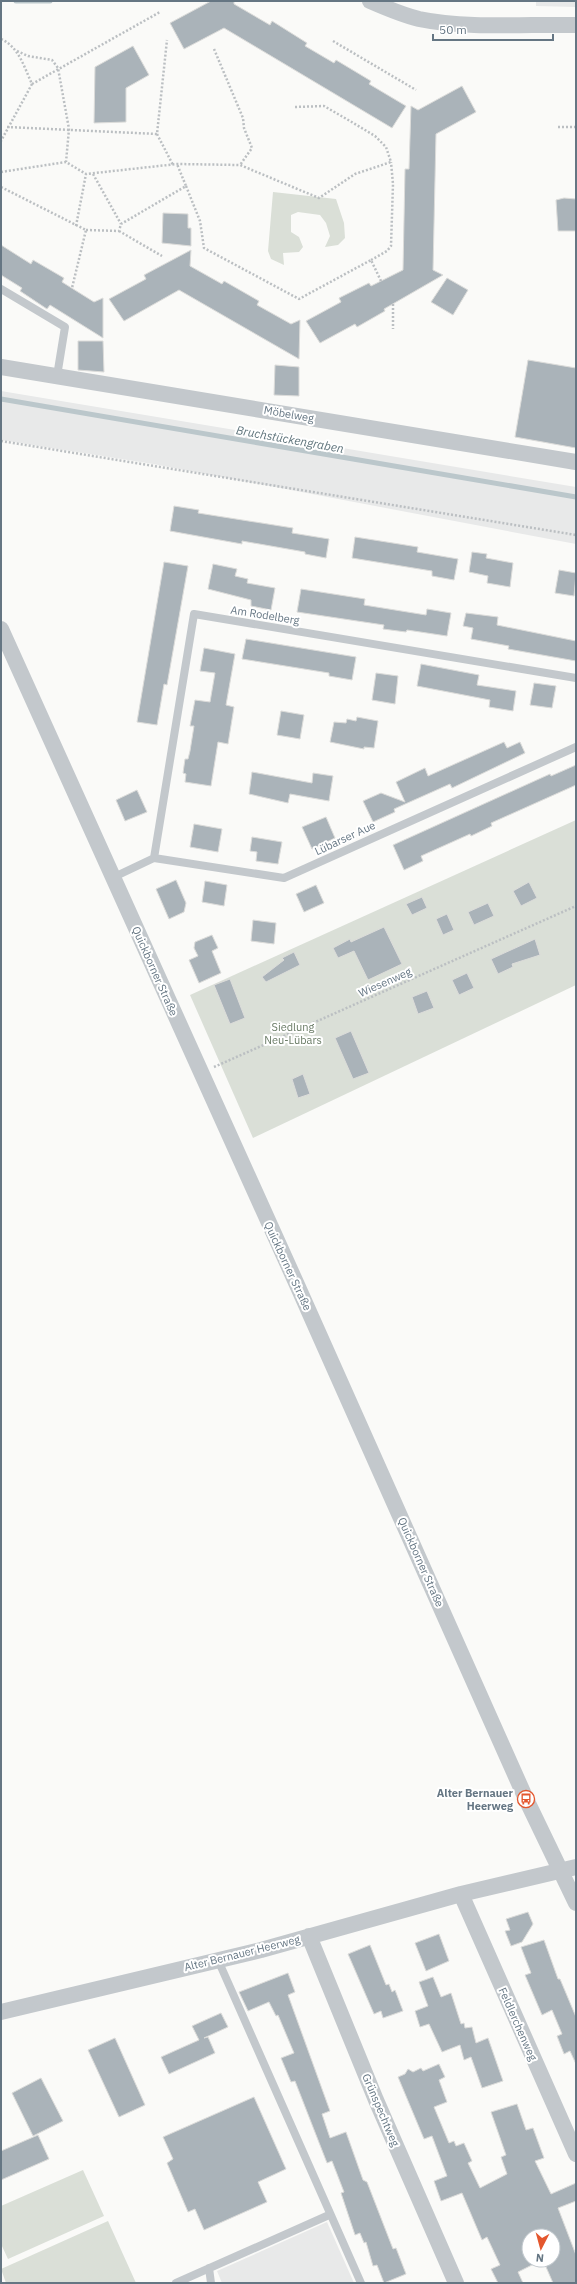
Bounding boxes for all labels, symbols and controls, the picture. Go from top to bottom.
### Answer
scale bar [433,16,553,42]
text: 50 m [439,22,467,37]
street label: Möbelweg [263,403,315,425]
water label: Bruchstückengraben [235,422,345,456]
street label: Am Rodelberg [229,603,301,627]
street label: Lübarser Aue [312,818,378,858]
street label: Quickborner Straße [129,924,181,1018]
street label: Wiesenweg [356,964,414,1000]
park label: Siedlung Neu-Lübars [264,1020,322,1047]
street label: Quickborner Straße [261,1219,315,1313]
street label: Quickborner Straße [395,1515,447,1609]
place label: Alter Bernauer Heerweg [437,1786,514,1813]
bus stop icon: Alter Bernauer Heerweg [516,1789,536,1809]
street label: Alter Bernauer Heerweg [183,1932,302,1974]
street label: Feldlerchenweg [496,1985,540,2063]
street label: Grünspechtweg [359,2071,403,2149]
north arrow [521,2228,561,2268]
text: N [535,2251,545,2265]

